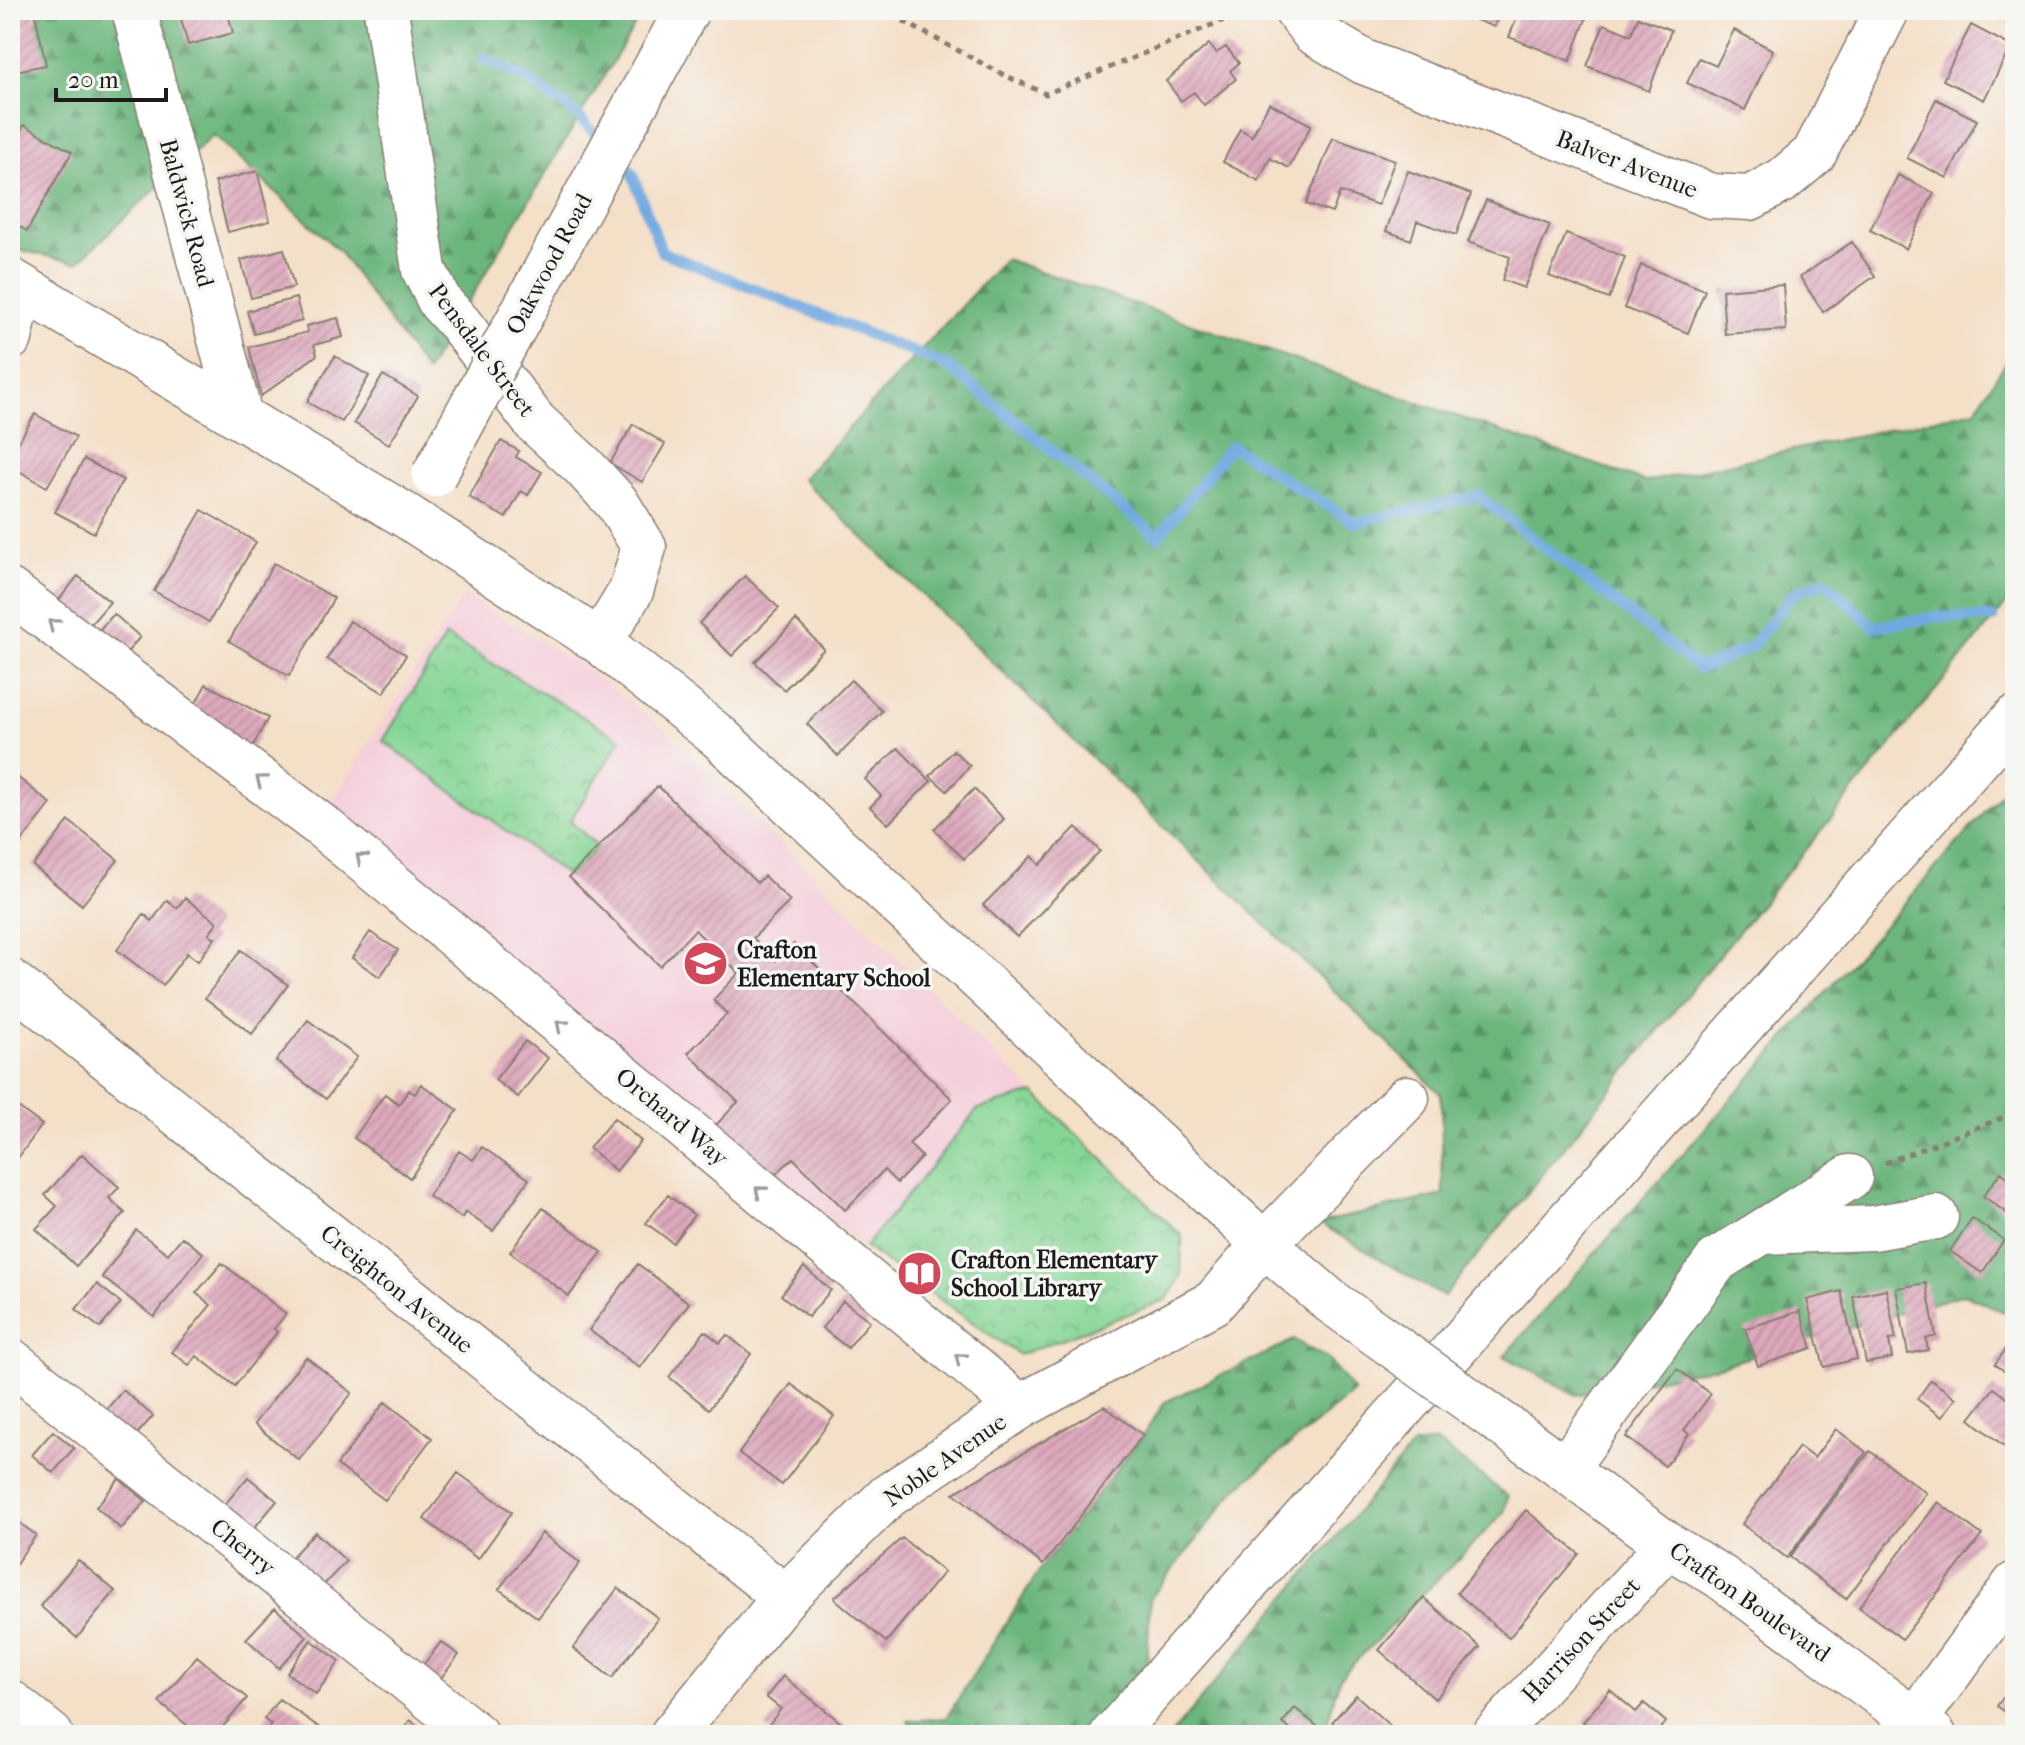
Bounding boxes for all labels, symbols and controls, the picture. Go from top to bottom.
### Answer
scale bar [56,52,166,102]
text: 20 m [68,66,119,94]
street label: Balver Avenue [1552,124,1702,204]
street label: Baldwick Road [154,136,220,291]
street label: Oakwood Road [500,188,598,339]
street label: Pensdale Street [423,278,541,422]
one-way arrow [48,619,62,633]
one-way arrow [255,775,270,790]
one-way arrow [356,853,370,868]
place label: Crafton Elementary School [737,936,931,992]
school or university icon: Crafton Elementary School [682,940,730,988]
one-way arrow [555,1020,570,1035]
street label: Orchard Way [610,1062,735,1173]
one-way arrow [755,1186,769,1201]
street label: Creighton Avenue [315,1219,479,1359]
place label: Crafton Elementary School Library [951,1246,1158,1302]
library icon: Crafton Elementary School Library [896,1250,944,1298]
one-way arrow [955,1353,969,1368]
street label: Noble Avenue [878,1407,1012,1513]
street label: Cherry [205,1513,282,1582]
street label: Crafton Boulevard [1664,1536,1837,1669]
street label: Harrison Street [1516,1571,1646,1708]

